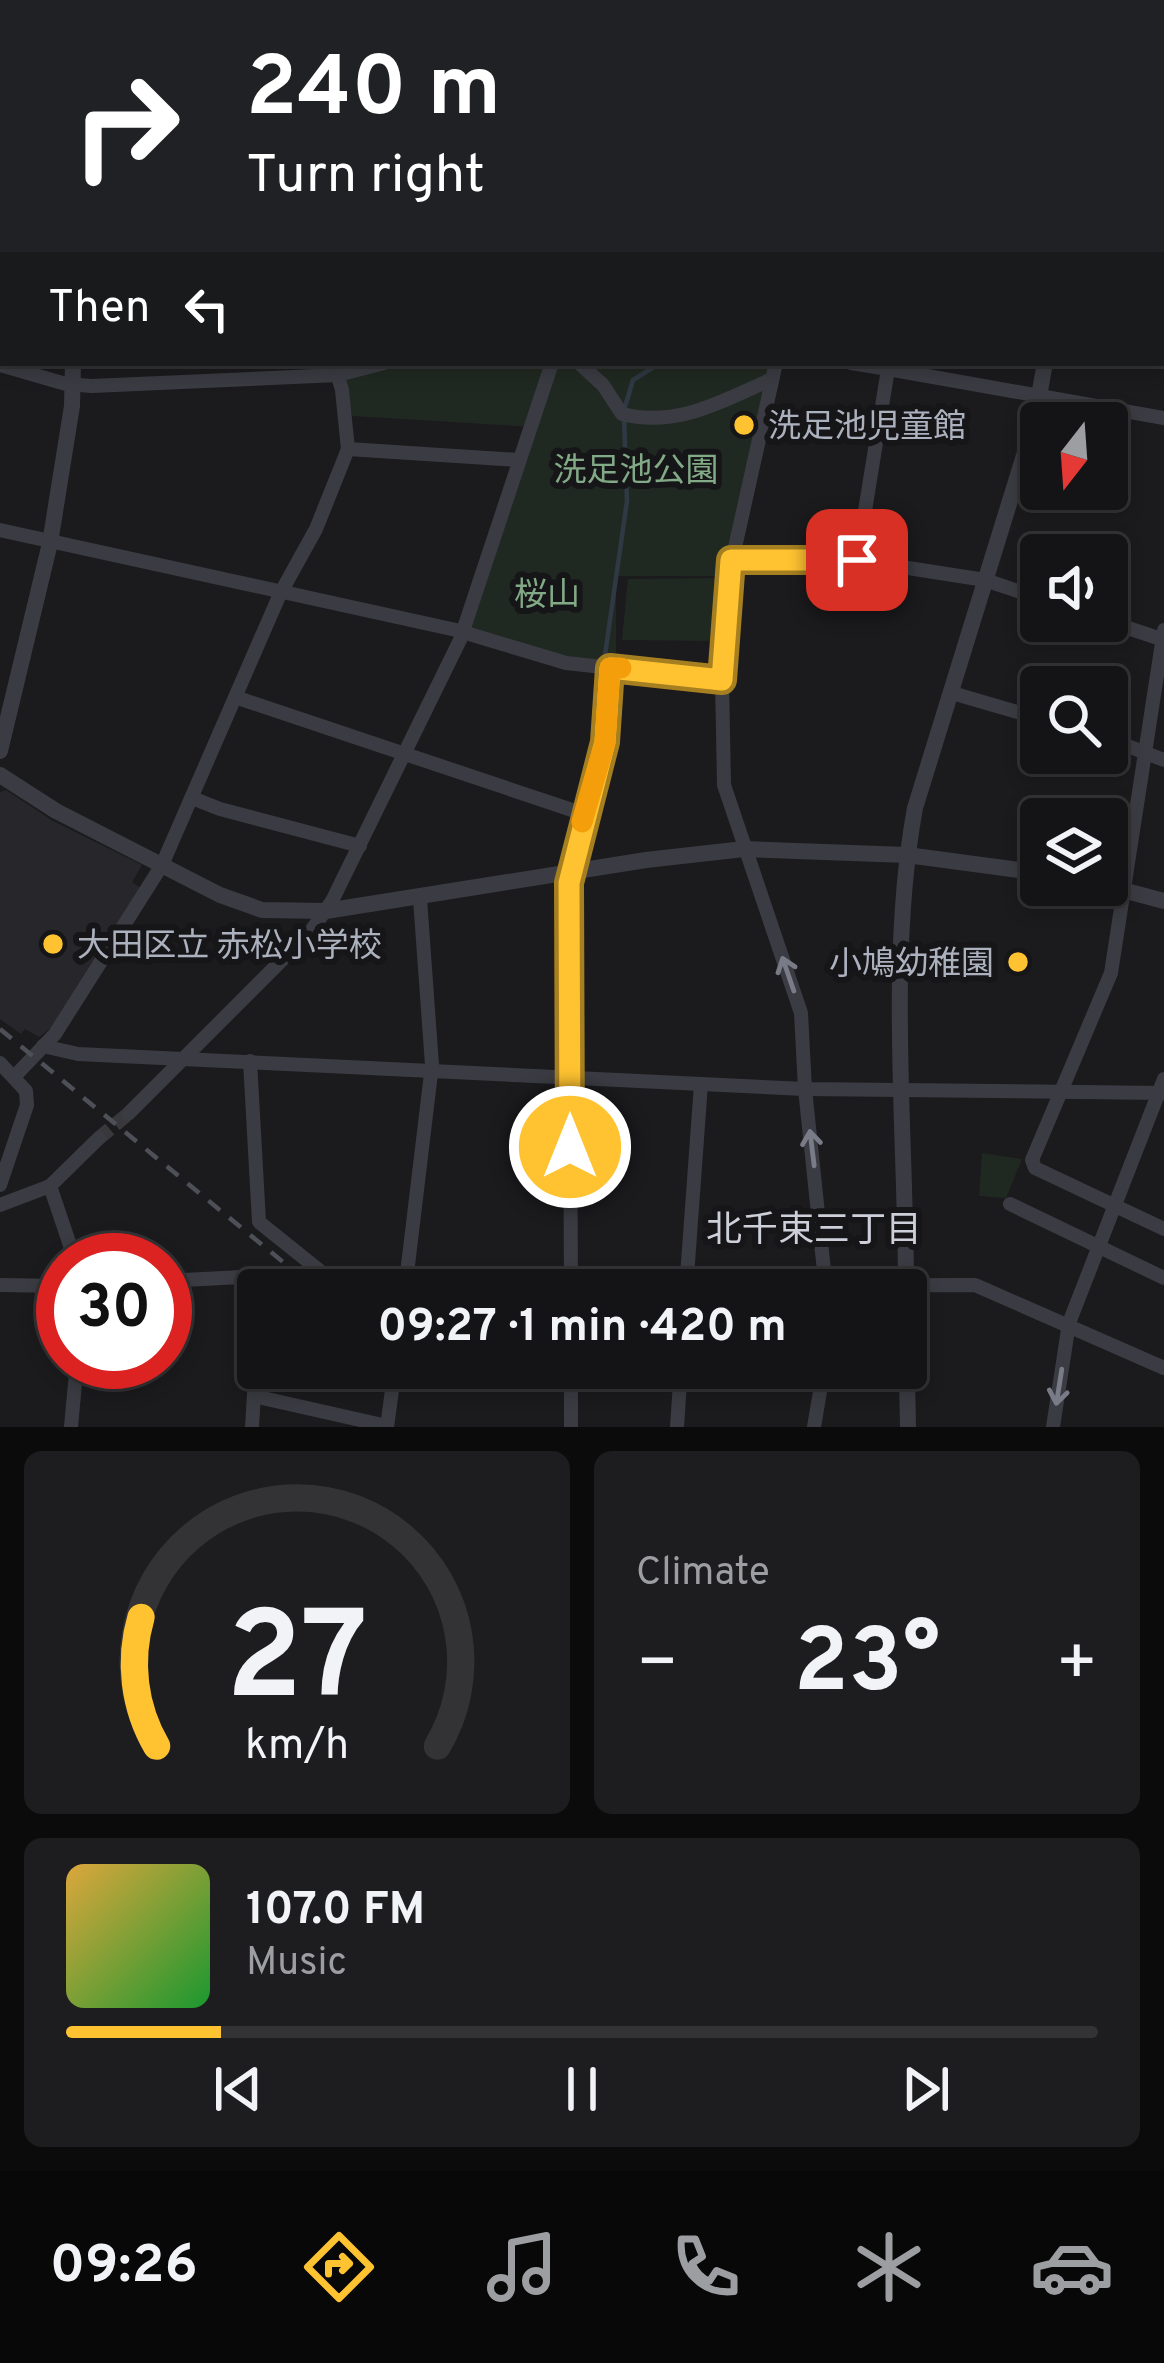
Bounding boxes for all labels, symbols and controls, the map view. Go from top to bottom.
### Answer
text: 240 m [246,39,501,145]
icon: right [48,48,204,204]
text: Turn right [246,143,485,212]
icon: left [174,276,240,342]
text: Then [48,281,150,338]
north arrow [1020,402,1128,510]
map controls [1020,402,1128,906]
place label: 洗足池児童館 [768,408,966,450]
marker: 洗足池児童館 [731,412,757,438]
park label: 洗足池公園 [554,452,719,494]
pin [806,509,908,611]
icon: arrive [824,527,890,593]
button: sound [1020,534,1128,642]
park label: 桜山 [514,576,580,618]
button: search [1020,666,1128,774]
button: layers [1020,798,1128,906]
place label: 大田区立 赤松小学校 [77,927,382,969]
marker: 大田区立 赤松小学校 [40,931,66,957]
place label: 小鳩幼稚園 [829,945,994,987]
marker: 小鳩幼稚園 [1005,949,1031,975]
one-way arrow [775,956,797,994]
position arrow [507,1084,633,1210]
one-way arrow [800,1129,822,1168]
district label: 北千束三丁目 [706,1209,922,1255]
speed limit sign: 30 [36,1233,192,1389]
text: 09:27 · 1 min · 420 m [377,1300,787,1357]
one-way arrow [1047,1367,1070,1406]
text: Climate [636,1550,770,1599]
text: 27 [226,1585,368,1743]
text: 23° [794,1610,940,1723]
text: − [636,1625,679,1708]
text: + [1055,1625,1098,1708]
text: km/h [245,1719,349,1773]
text: 107.0 FM [246,1883,425,1940]
text: Music [246,1940,347,1989]
icon: previous [205,2056,271,2122]
icon: pause [549,2056,615,2122]
icon: next [893,2056,959,2122]
icon: directions [297,2225,381,2309]
icon: music [480,2225,564,2309]
icon: phone [664,2225,748,2309]
icon: climate [847,2225,931,2309]
icon: car [1030,2225,1114,2309]
text: 09:26 [50,2233,198,2302]

